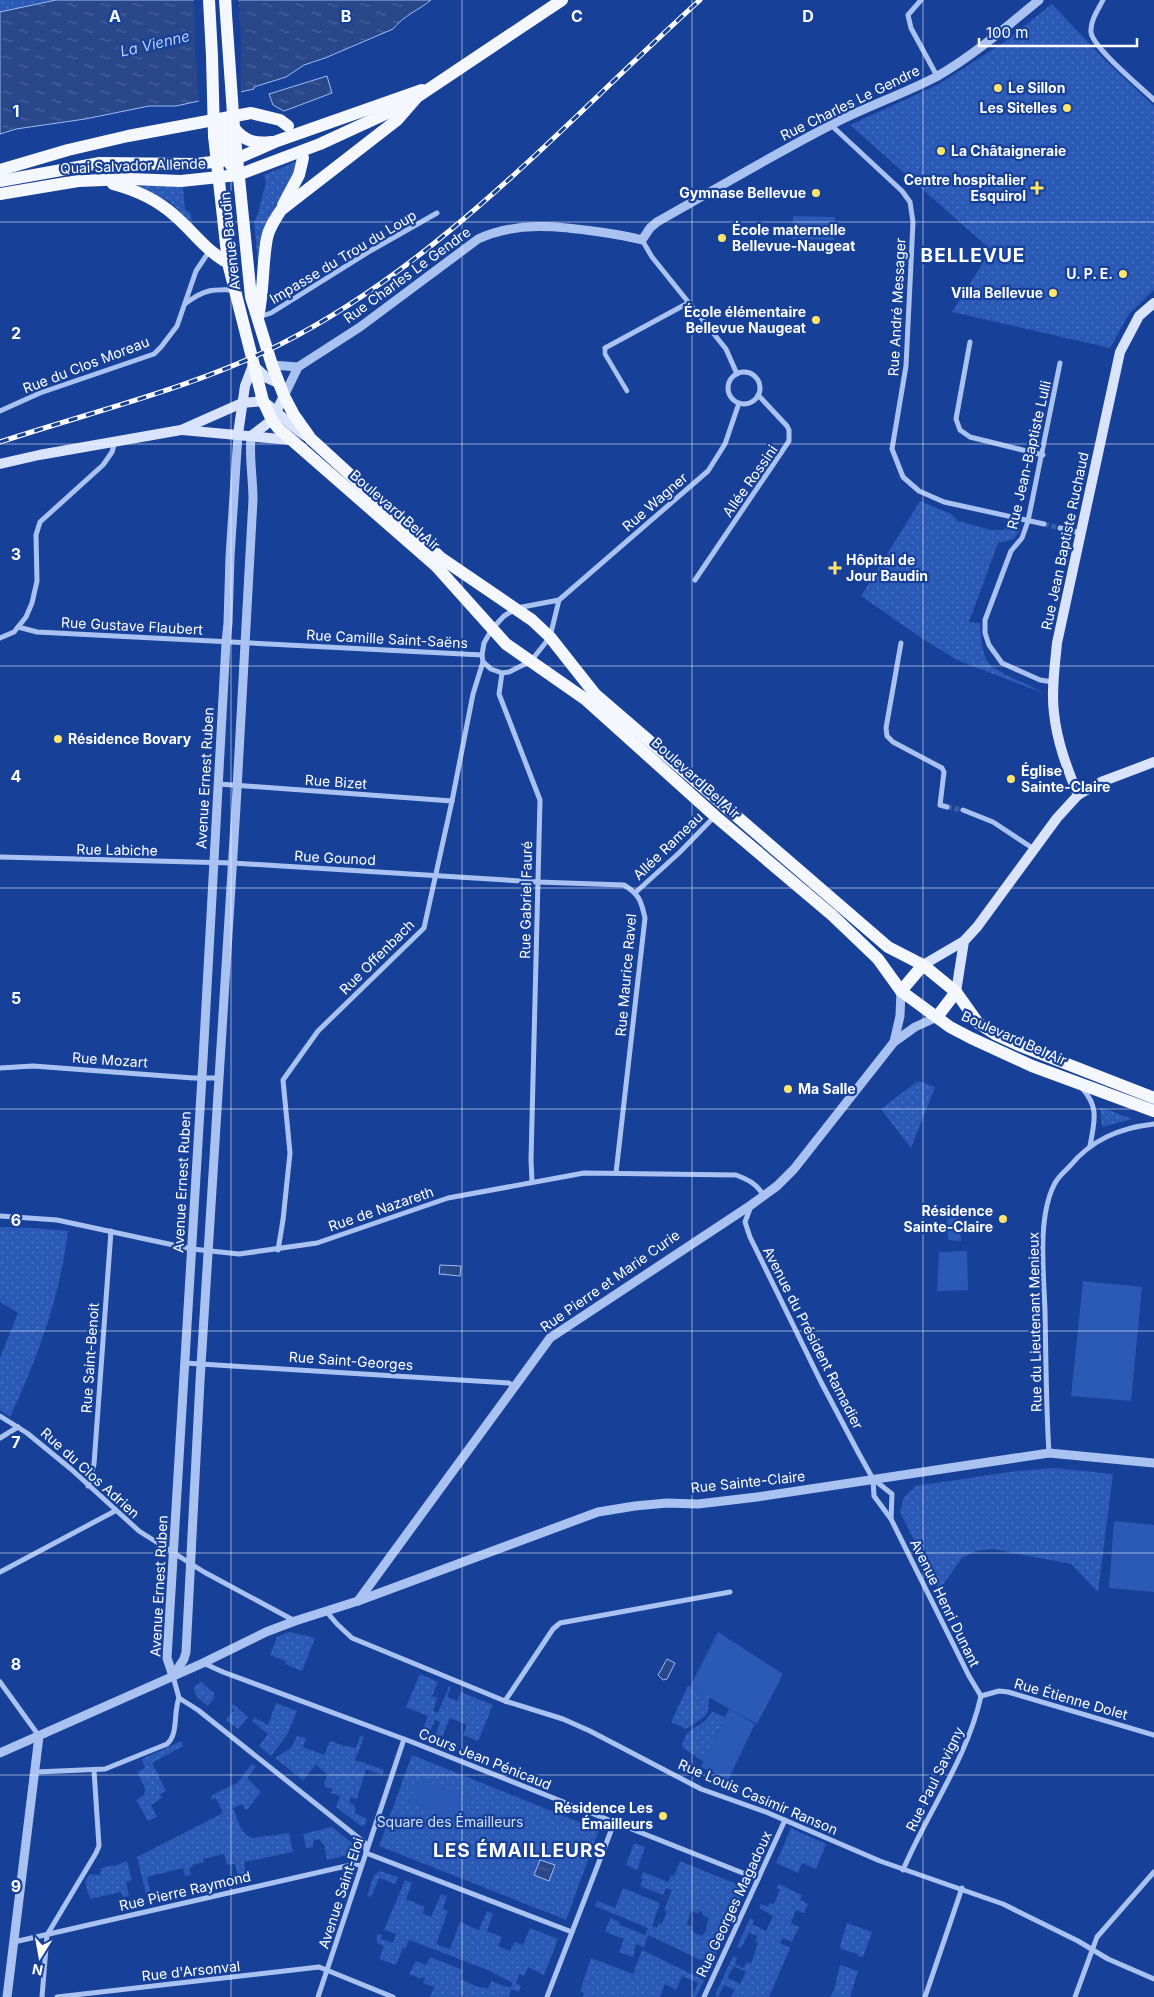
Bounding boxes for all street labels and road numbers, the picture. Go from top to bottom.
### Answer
street label: Rue Charles Le Gendre [777,61,922,144]
street label: Quai Salvador Allende [60,154,206,177]
street label: Avenue Baudin [216,191,243,291]
street label: Impasse du Trou du Loup [266,206,419,307]
street label: Rue Charles Le Gendre [340,223,474,326]
street label: Rue André Messager [884,237,909,377]
street label: Rue du Clos Moreau [20,333,151,396]
street label: Rue Jean-Baptiste Lulli [1003,379,1054,531]
street label: Allée Rossini [719,442,781,520]
street label: Rue Jean Baptiste Ruchaud [1037,450,1092,631]
street label: Boulevard Bel Air [347,466,444,553]
street label: Rue Wagner [619,469,691,534]
street label: Rue Gustave Flaubert [61,613,204,638]
street label: Rue Camille Saint-Saëns [306,626,468,651]
street label: Avenue Ernest Ruben [192,707,217,849]
street label: Boulevard Bel Air [649,733,744,822]
street label: Rue Bizet [304,771,368,792]
street label: Allée Rameau [629,808,706,883]
street label: Rue Labiche [76,840,158,859]
street label: Rue Gabriel Fauré [516,841,535,959]
street label: Rue Gounod [294,847,376,868]
street label: Rue Maurice Ravel [612,913,639,1037]
street label: Rue Offenbach [336,916,418,998]
street label: Boulevard Bel Air [959,1007,1069,1068]
street label: Rue Mozart [72,1048,149,1071]
street label: Avenue Ernest Ruben [169,1111,194,1253]
street label: Rue de Nazareth [326,1183,436,1234]
street label: Rue Pierre et Marie Curie [537,1226,683,1335]
street label: Rue du Lieutenant Menieux [1024,1232,1045,1412]
street label: Avenue du Président Ramadier [760,1244,867,1432]
street label: Rue Saint-Benoit [77,1302,102,1414]
street label: Rue Saint-Georges [288,1348,414,1373]
street label: Rue du Clos Adrien [37,1424,143,1521]
street label: Rue Sainte-Claire [690,1467,806,1496]
street label: Avenue Ernest Ruben [146,1515,171,1657]
street label: Avenue Henri Dunant [907,1536,984,1670]
street label: Rue Étienne Dolet [1012,1674,1130,1723]
street label: Cours Jean Pénicaud [416,1724,554,1793]
street label: Rue Paul Savigny [902,1724,967,1834]
street label: Rue Louis Casimir Ranson [676,1755,840,1838]
street label: Rue Georges Magadoux [692,1828,775,1980]
street label: Avenue Saint-Eloi [315,1835,367,1951]
street label: Rue Pierre Raymond [117,1867,252,1914]
street label: Rue d'Arsonval [141,1957,241,1984]

